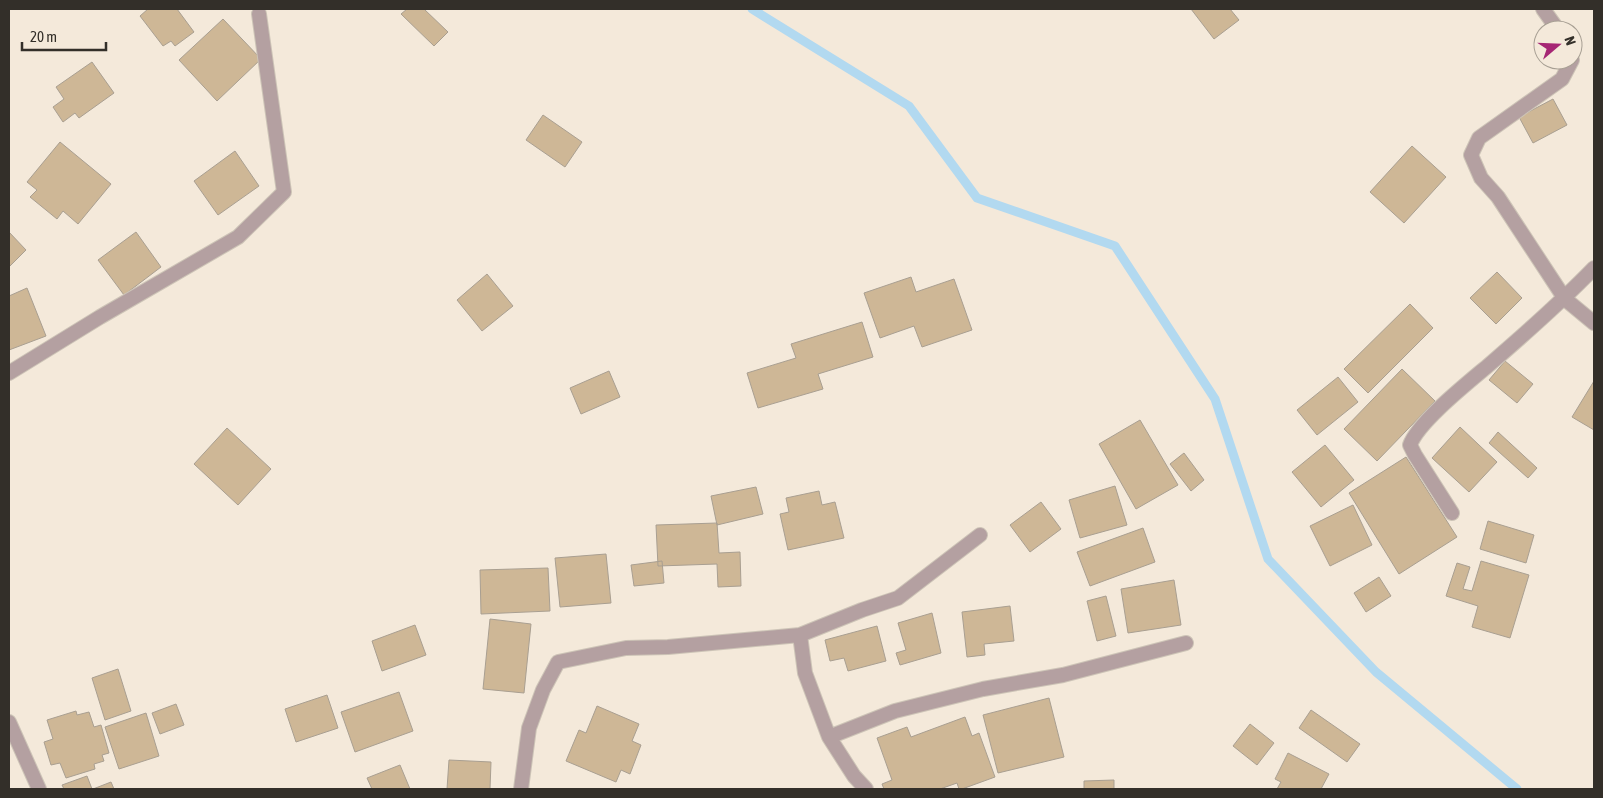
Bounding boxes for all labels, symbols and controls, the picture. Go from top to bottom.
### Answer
scale bar [22,20,106,52]
north arrow [1533,20,1583,70]
text: 20 m [30,28,57,45]
text: N [1561,34,1579,47]

